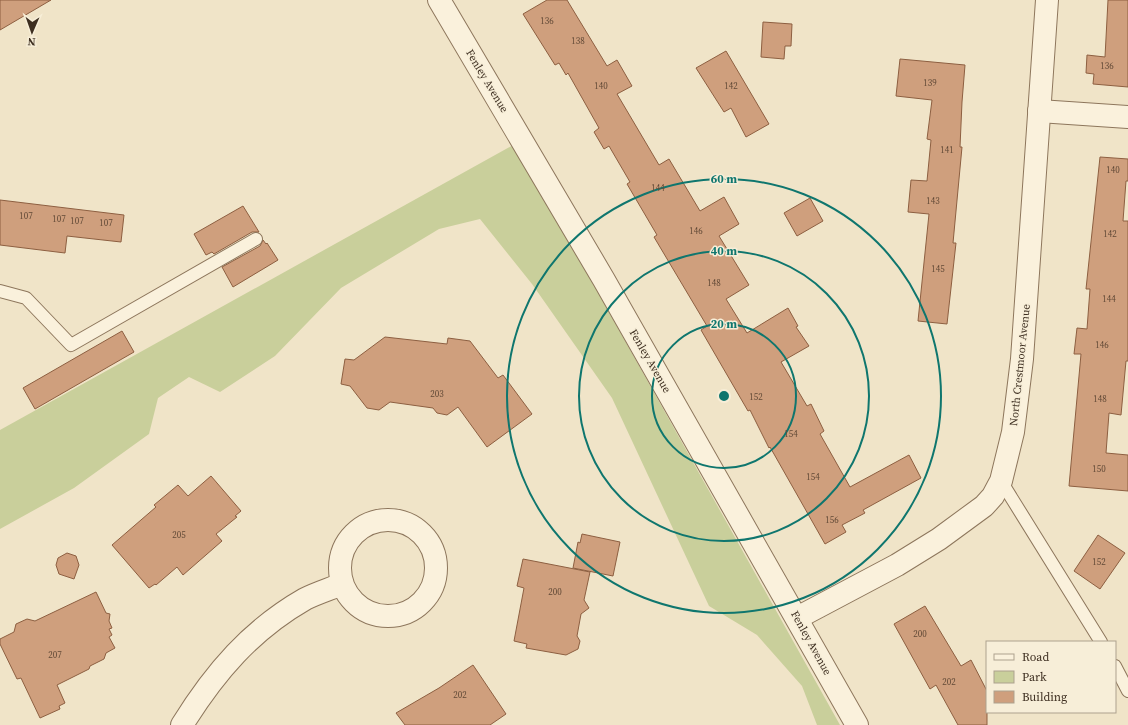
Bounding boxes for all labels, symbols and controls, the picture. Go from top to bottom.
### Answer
north arrow [12,12,52,52]
house number: 136 [540,15,554,27]
text: N [27,34,36,49]
house number: 138 [571,35,585,47]
street label: Fenley Avenue [462,47,512,116]
house number: 136 [1100,60,1114,72]
house number: 139 [923,77,937,89]
house number: 140 [594,80,608,92]
house number: 142 [724,80,738,92]
house number: 141 [940,144,954,156]
house number: 140 [1106,164,1120,176]
text: 60 m [711,171,737,187]
house number: 144 [651,182,665,194]
house number: 143 [926,195,940,207]
house number: 107 [19,210,33,222]
house number: 107 [52,213,66,225]
house number: 107 [70,215,84,227]
house number: 107 [99,217,113,229]
house number: 146 [689,225,703,237]
house number: 142 [1103,228,1117,240]
text: 40 m [711,243,737,259]
house number: 145 [931,263,945,275]
house number: 148 [707,277,721,289]
house number: 144 [1102,293,1116,305]
street label: North Crestmoor Avenue [1006,303,1034,427]
text: 20 m [711,316,737,332]
street label: Fenley Avenue [626,326,675,396]
house number: 146 [1095,339,1109,351]
house number: 203 [430,388,444,400]
centre of rings [717,389,731,403]
house number: 152 [749,391,763,403]
house number: 148 [1093,393,1107,405]
house number: 154 [784,428,798,440]
house number: 150 [1092,463,1106,475]
house number: 154 [806,471,820,483]
house number: 156 [825,514,839,526]
house number: 205 [172,529,186,541]
house number: 152 [1092,556,1106,568]
house number: 200 [548,586,562,598]
street label: Fenley Avenue [787,608,835,678]
house number: 200 [913,628,927,640]
legend [986,641,1116,713]
house number: 207 [48,649,62,661]
text: Road [1022,649,1049,665]
text: Park [1022,669,1047,685]
house number: 202 [942,676,956,688]
house number: 202 [453,689,467,701]
text: Building [1022,689,1067,705]

